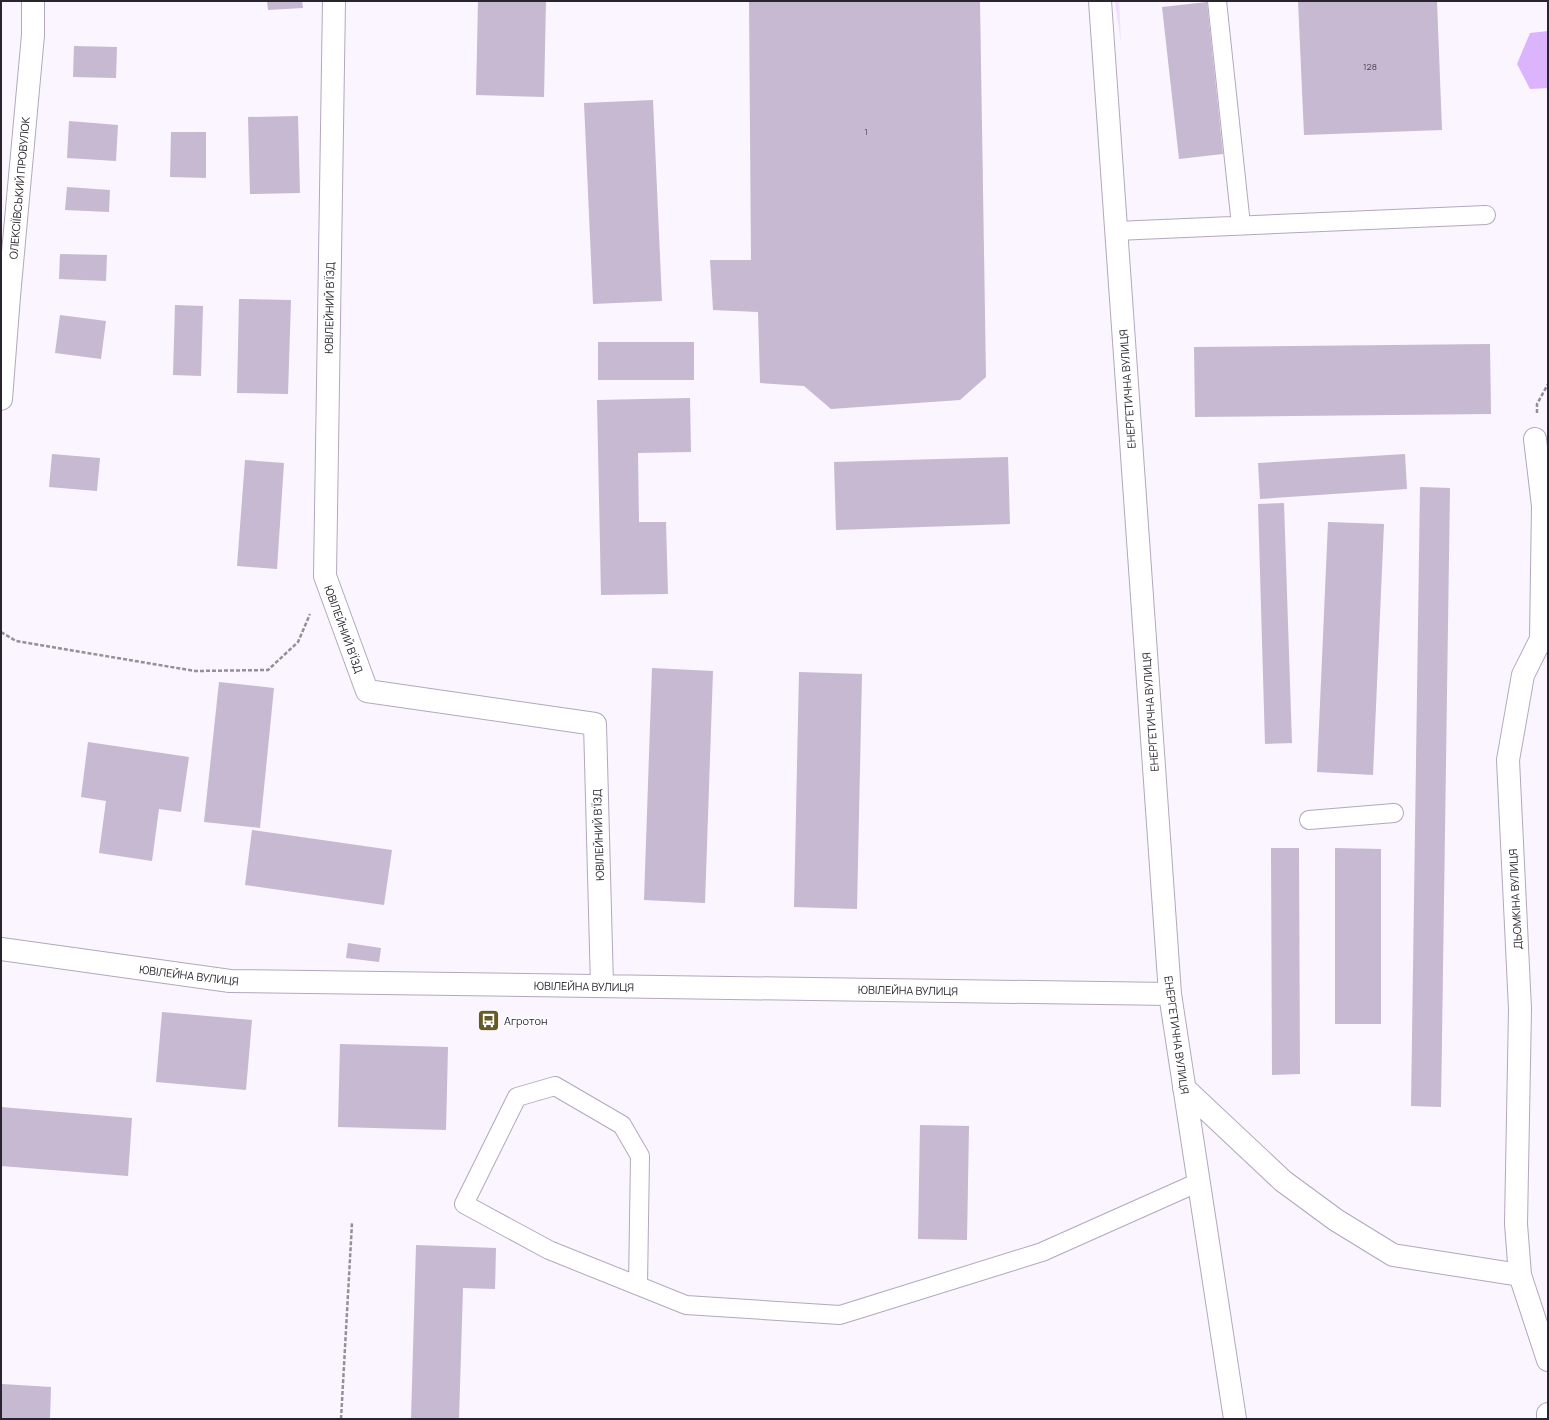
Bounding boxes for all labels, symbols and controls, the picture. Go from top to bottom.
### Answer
house number: 128 [1363,60,1377,73]
street label: ОЛЕКСІЇВСЬКИЙ ПРОВУЛОК [5,116,33,260]
house number: 1 [864,125,868,138]
street label: ЮВІЛЕЙНИЙ В'ЇЗД [321,262,337,354]
street label: ЕНЕРГЕТИЧНА ВУЛИЦЯ [1115,329,1139,449]
street label: ЮВІЛЕЙНИЙ В'ЇЗД [321,583,367,675]
street label: ЕНЕРГЕТИЧНА ВУЛИЦЯ [1138,652,1162,772]
street label: ЮВІЛЕЙНИЙ В'ЇЗД [589,789,607,881]
street label: ДЬОМКІНА ВУЛИЦЯ [1505,848,1525,950]
street label: ЮВІЛЕЙНА ВУЛИЦЯ [138,961,240,989]
street label: ЕНЕРГЕТИЧНА ВУЛИЦЯ [1161,975,1193,1095]
street label: ЮВІЛЕЙНА ВУЛИЦЯ [534,978,634,994]
street label: ЮВІЛЕЙНА ВУЛИЦЯ [858,982,958,998]
bus stop icon: Агротон [476,1007,502,1033]
place label: Агротон [504,1013,547,1028]

